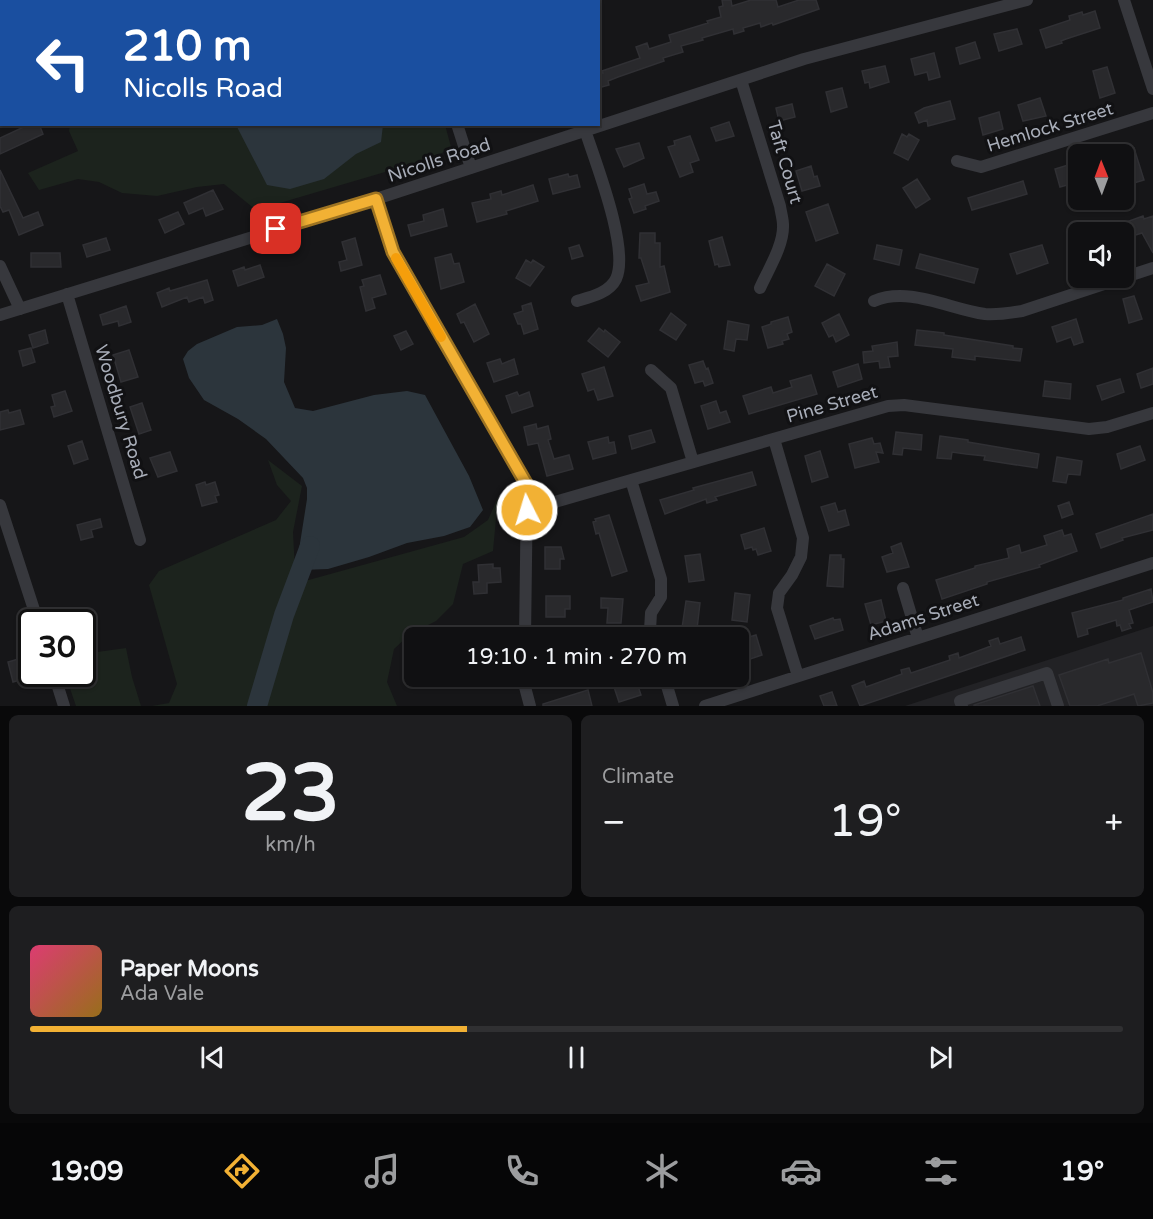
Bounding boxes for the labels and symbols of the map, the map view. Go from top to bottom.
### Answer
street label: Hemlock Street [984,97,1116,157]
street label: Taft Court [763,118,807,206]
street label: Nicolls Road [385,133,493,187]
north arrow [1068,144,1134,210]
pin [250,203,301,254]
street label: Woodbury Road [90,342,152,482]
street label: Pine Street [784,380,880,427]
position arrow [495,478,559,542]
street label: Adams Street [864,589,982,645]
speed limit sign: 30 [18,609,96,687]

